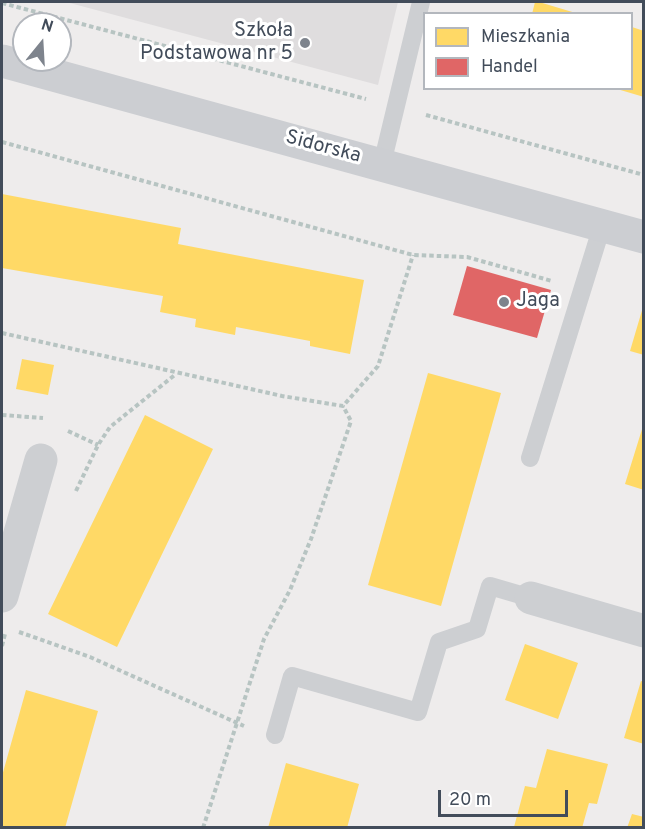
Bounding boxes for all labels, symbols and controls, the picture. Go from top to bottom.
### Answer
north arrow [12,12,72,72]
legend [423,12,633,90]
text: N [38,15,56,38]
place label: Szkoła Podstawowa nr 5 [140,20,293,67]
text: Mieszkania [481,26,570,49]
marker: Szkoła Podstawowa nr 5 [298,36,312,50]
text: Handel [481,56,538,79]
street label: Sidorska [283,126,363,170]
place label: Jaga [516,290,560,314]
marker: Jaga [497,295,511,309]
scale bar [441,778,572,816]
text: 20 m [449,789,491,812]

